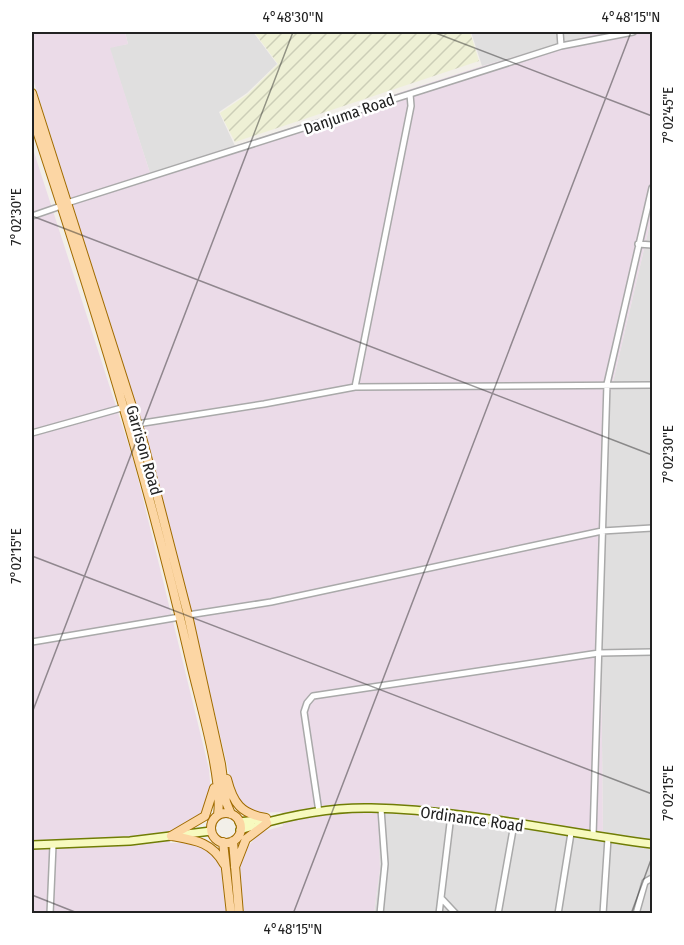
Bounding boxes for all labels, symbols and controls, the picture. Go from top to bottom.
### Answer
text: 4°48'30"N [262,8,324,26]
text: 4°48'15"N [602,8,660,26]
text: 7°02'45"E [659,87,677,143]
street label: Danjuma Road [301,90,397,138]
text: 7°02'30"E [7,188,25,246]
street label: Garrison Road [122,403,166,497]
text: 7°02'30"E [659,425,677,483]
text: 7°02'15"E [7,528,25,584]
text: 7°02'15"E [659,765,677,821]
street label: Ordinance Road [419,802,525,836]
text: 4°48'15"N [264,920,322,938]

